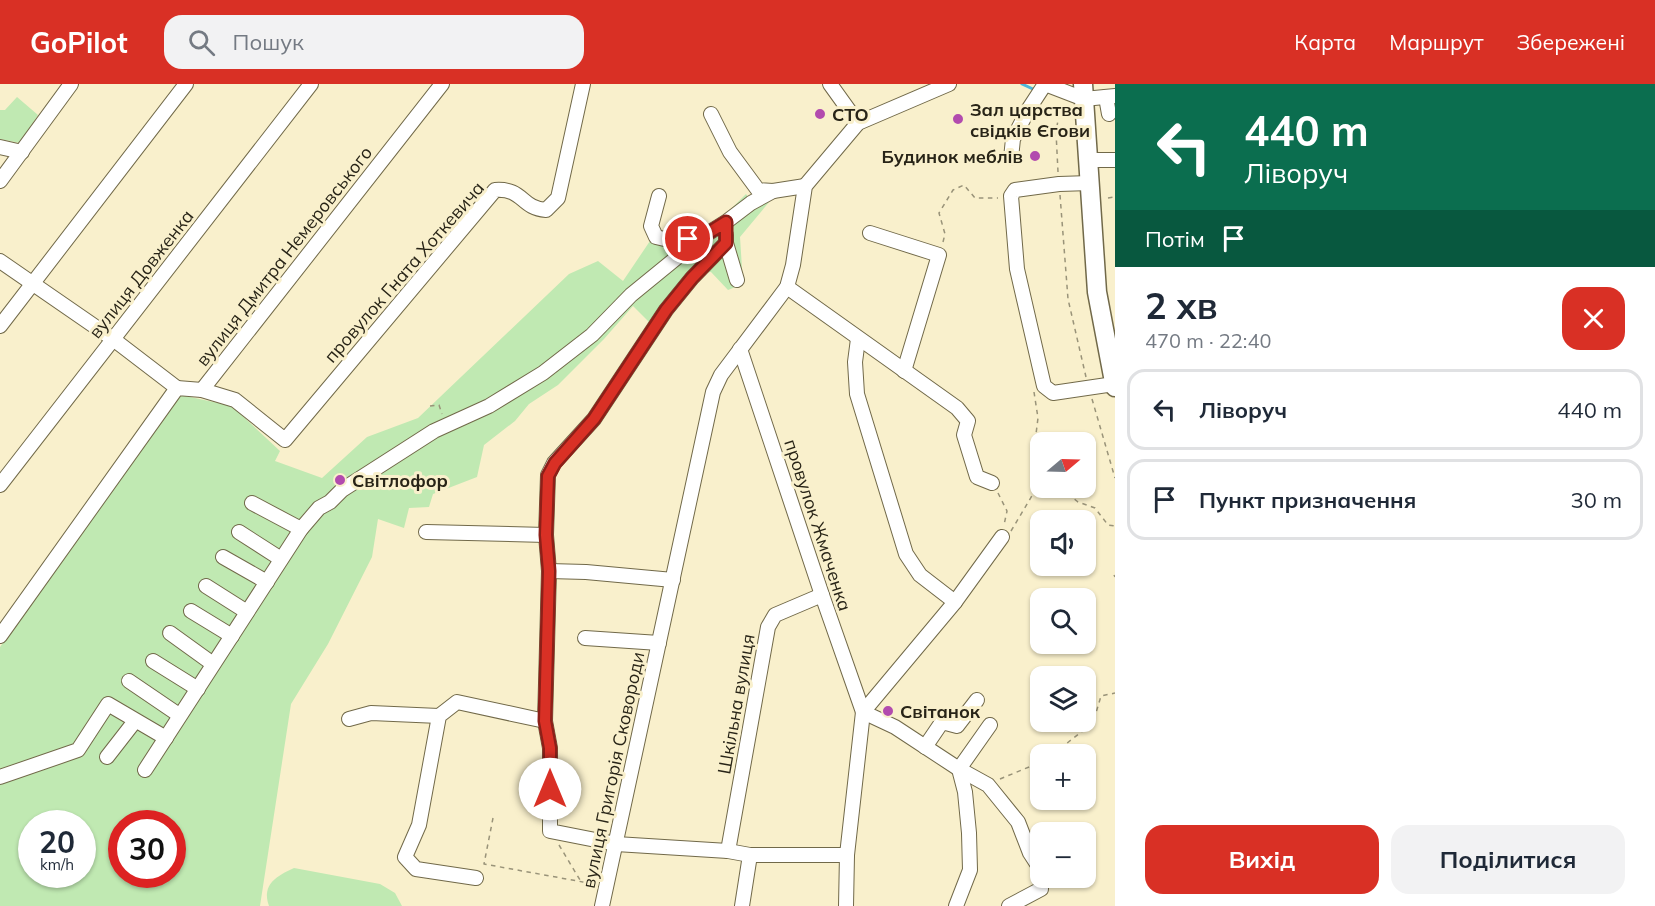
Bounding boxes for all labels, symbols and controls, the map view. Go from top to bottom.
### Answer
search box [164,15,584,69]
text: GoPilot [30,25,128,60]
icon: search [185,26,218,59]
text: Пошук [233,28,304,56]
text: Карта [1294,29,1356,55]
text: Маршрут [1389,29,1484,55]
text: Збережені [1517,29,1625,55]
place label: Зал царства свідків Єгови [970,98,1090,142]
place label: СТО [832,103,869,126]
text: 440 m [1244,104,1369,157]
marker: СТО [813,107,827,121]
icon: left [1145,108,1223,186]
marker: Зал царства свідків Єгови [951,112,965,126]
street label: вулиця Дмитра Немеровського [191,141,377,371]
place label: Будинок меблів [881,145,1023,168]
marker: Будинок меблів [1028,149,1042,163]
text: Ліворуч [1244,156,1348,190]
street label: провулок Гната Хоткевича [319,177,489,367]
street label: вулиця Довженка [84,205,198,343]
pin [662,213,713,264]
icon: arrive [671,222,704,255]
icon: arrive [1217,222,1250,255]
text: Потім [1145,225,1205,253]
text: 2 хв [1145,283,1218,328]
button: close [1562,287,1625,350]
text: 470 m · 22:40 [1145,328,1271,353]
icon: left [1148,393,1181,426]
text: Ліворуч [1199,396,1287,424]
text: 440 m [1557,396,1622,424]
north arrow [1030,432,1096,498]
map controls [1030,432,1096,888]
street label: провулок Жмаченка [779,436,857,614]
place label: Світлофор [352,469,448,492]
marker: Світлофор [333,473,347,487]
icon: arrive [1148,483,1181,516]
text: Пункт призначення [1199,486,1416,514]
text: 30 m [1571,486,1622,514]
button: sound [1030,510,1096,576]
button: search [1030,588,1096,654]
street label: Шкільна вулиця [712,632,760,776]
street label: вулиця Григорія Сковороди [577,650,649,890]
button: layers [1030,666,1096,732]
place label: Світанок [900,700,981,723]
marker: Світанок [881,704,895,718]
button: + [1030,744,1096,810]
position arrow [518,757,582,821]
speed limit sign: 30 [108,810,186,888]
button: − [1030,822,1096,888]
text: 20 [39,823,75,861]
button: Вихід [1145,825,1379,894]
button: Поділитися [1391,825,1625,894]
text: km/h [40,855,74,874]

